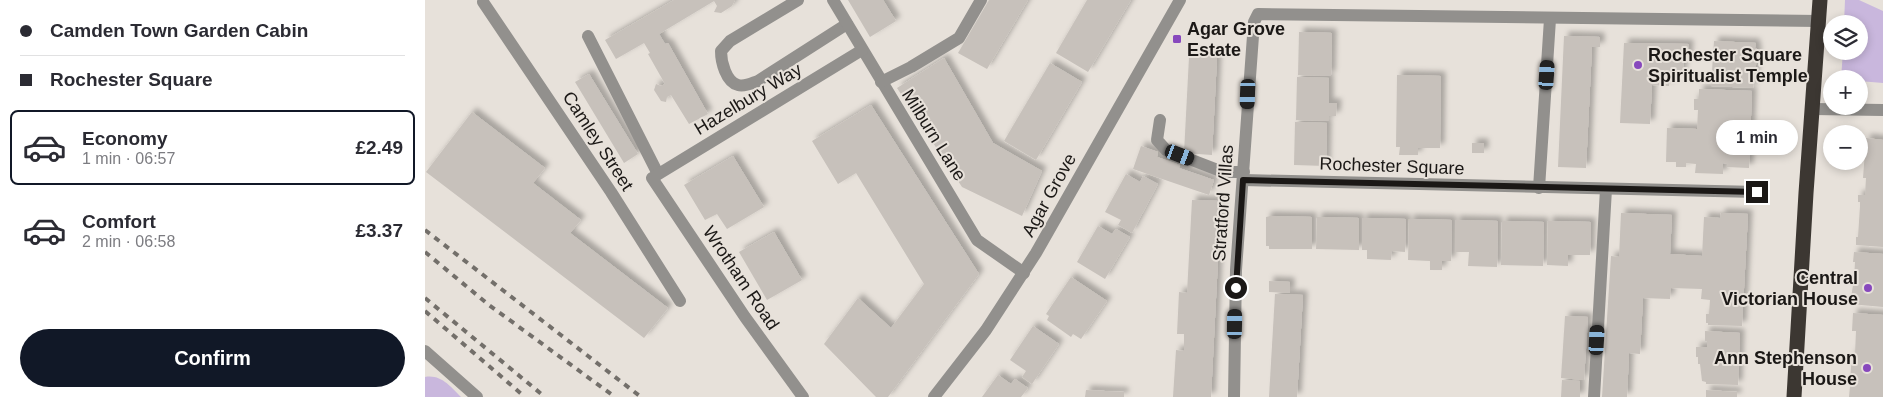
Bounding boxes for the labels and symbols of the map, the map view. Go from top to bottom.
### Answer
place label: Agar Grove Estate [1187,19,1285,60]
marker: Agar Grove Estate [1171,33,1183,45]
place label: Rochester Square Spiritualist Temple [1648,45,1808,86]
street label: Hazelbury Way [691,59,805,139]
marker: Rochester Square Spiritualist Temple [1632,59,1644,71]
car [1538,60,1555,90]
car [1239,79,1256,109]
street label: Milburn Lane [898,86,970,184]
street label: Camley Street [559,88,637,194]
callout: 1 min [1716,120,1798,154]
car [1163,143,1196,167]
street label: Stratford Villas [1209,144,1237,262]
street label: Agar Grove [1018,150,1080,240]
street label: Rochester Square [1319,153,1465,179]
route end [1746,181,1768,203]
street label: Wrotham Road [699,222,783,334]
place label: Central Victorian House [1721,268,1858,309]
route start [1225,277,1247,299]
marker: Central Victorian House [1862,282,1874,294]
car [1227,309,1242,339]
car [1588,325,1605,355]
place label: Ann Stephenson House [1714,348,1857,389]
marker: Ann Stephenson House [1861,362,1873,374]

